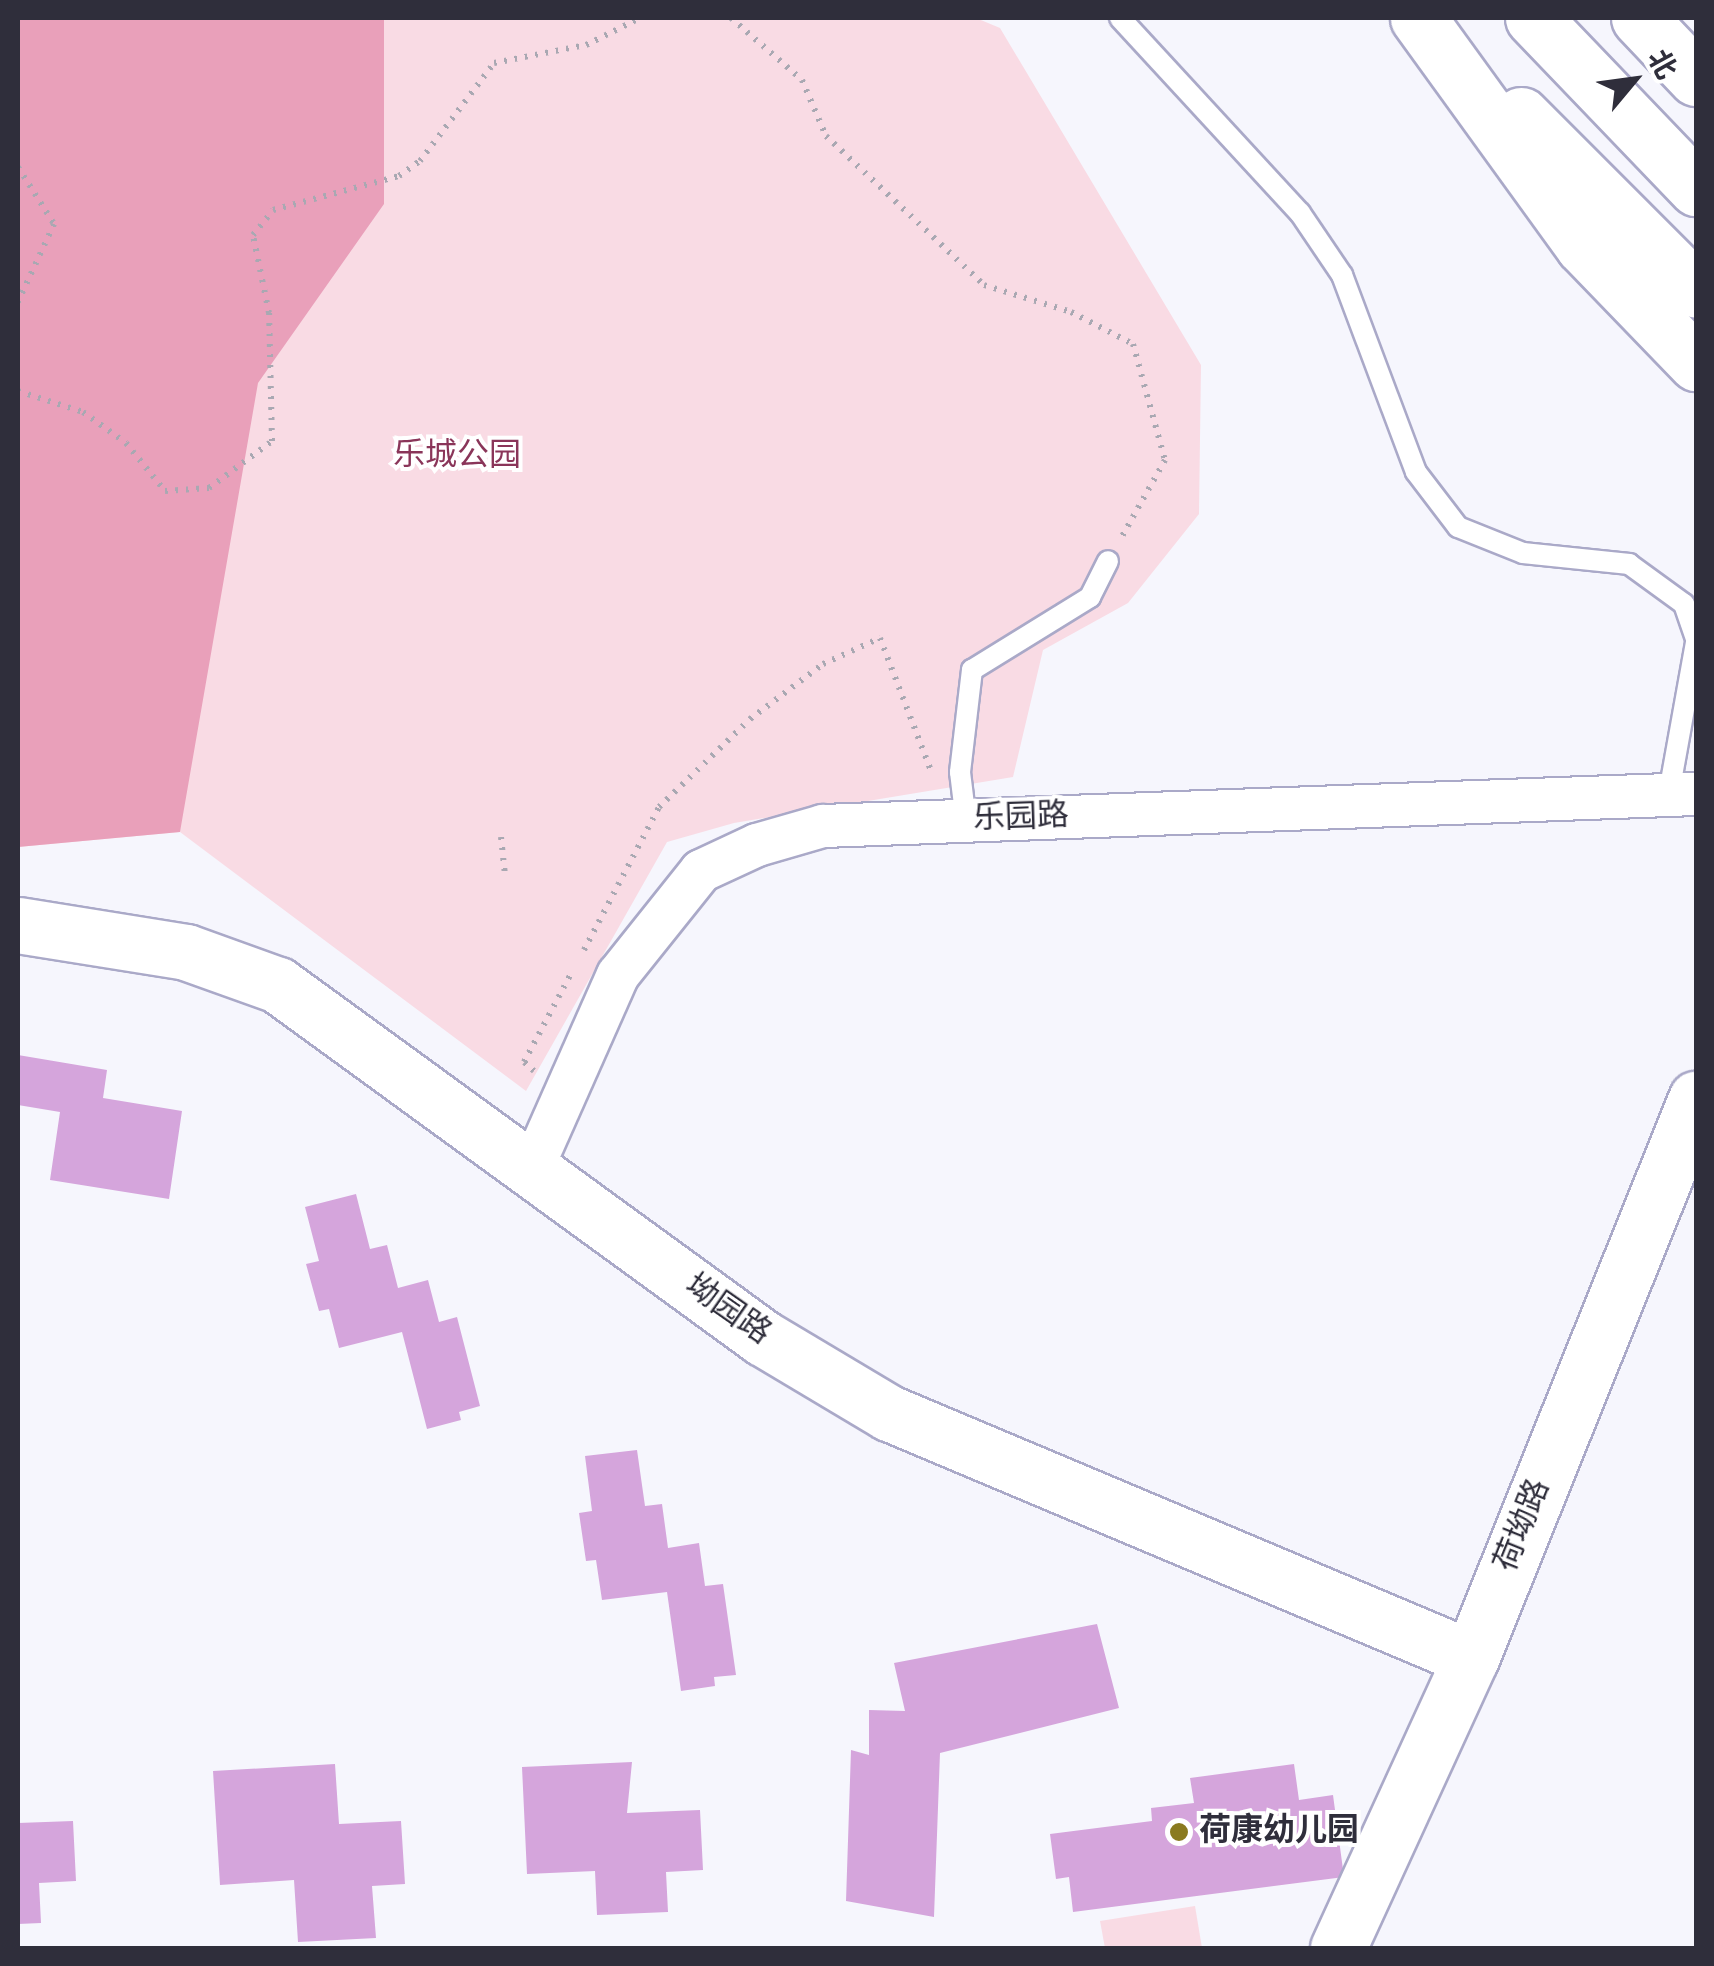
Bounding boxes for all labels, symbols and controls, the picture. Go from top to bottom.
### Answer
north arrow [1584,30,1684,130]
text: 北 [1638,44,1683,86]
park label: 乐城公园 [393,438,521,476]
street label: 乐园路 [972,798,1070,840]
street label: 坳园路 [677,1268,777,1354]
street label: 荷坳路 [1488,1474,1560,1578]
place label: 荷康幼儿园 [1199,1813,1359,1851]
marker: 荷康幼儿园 [1168,1821,1190,1843]

